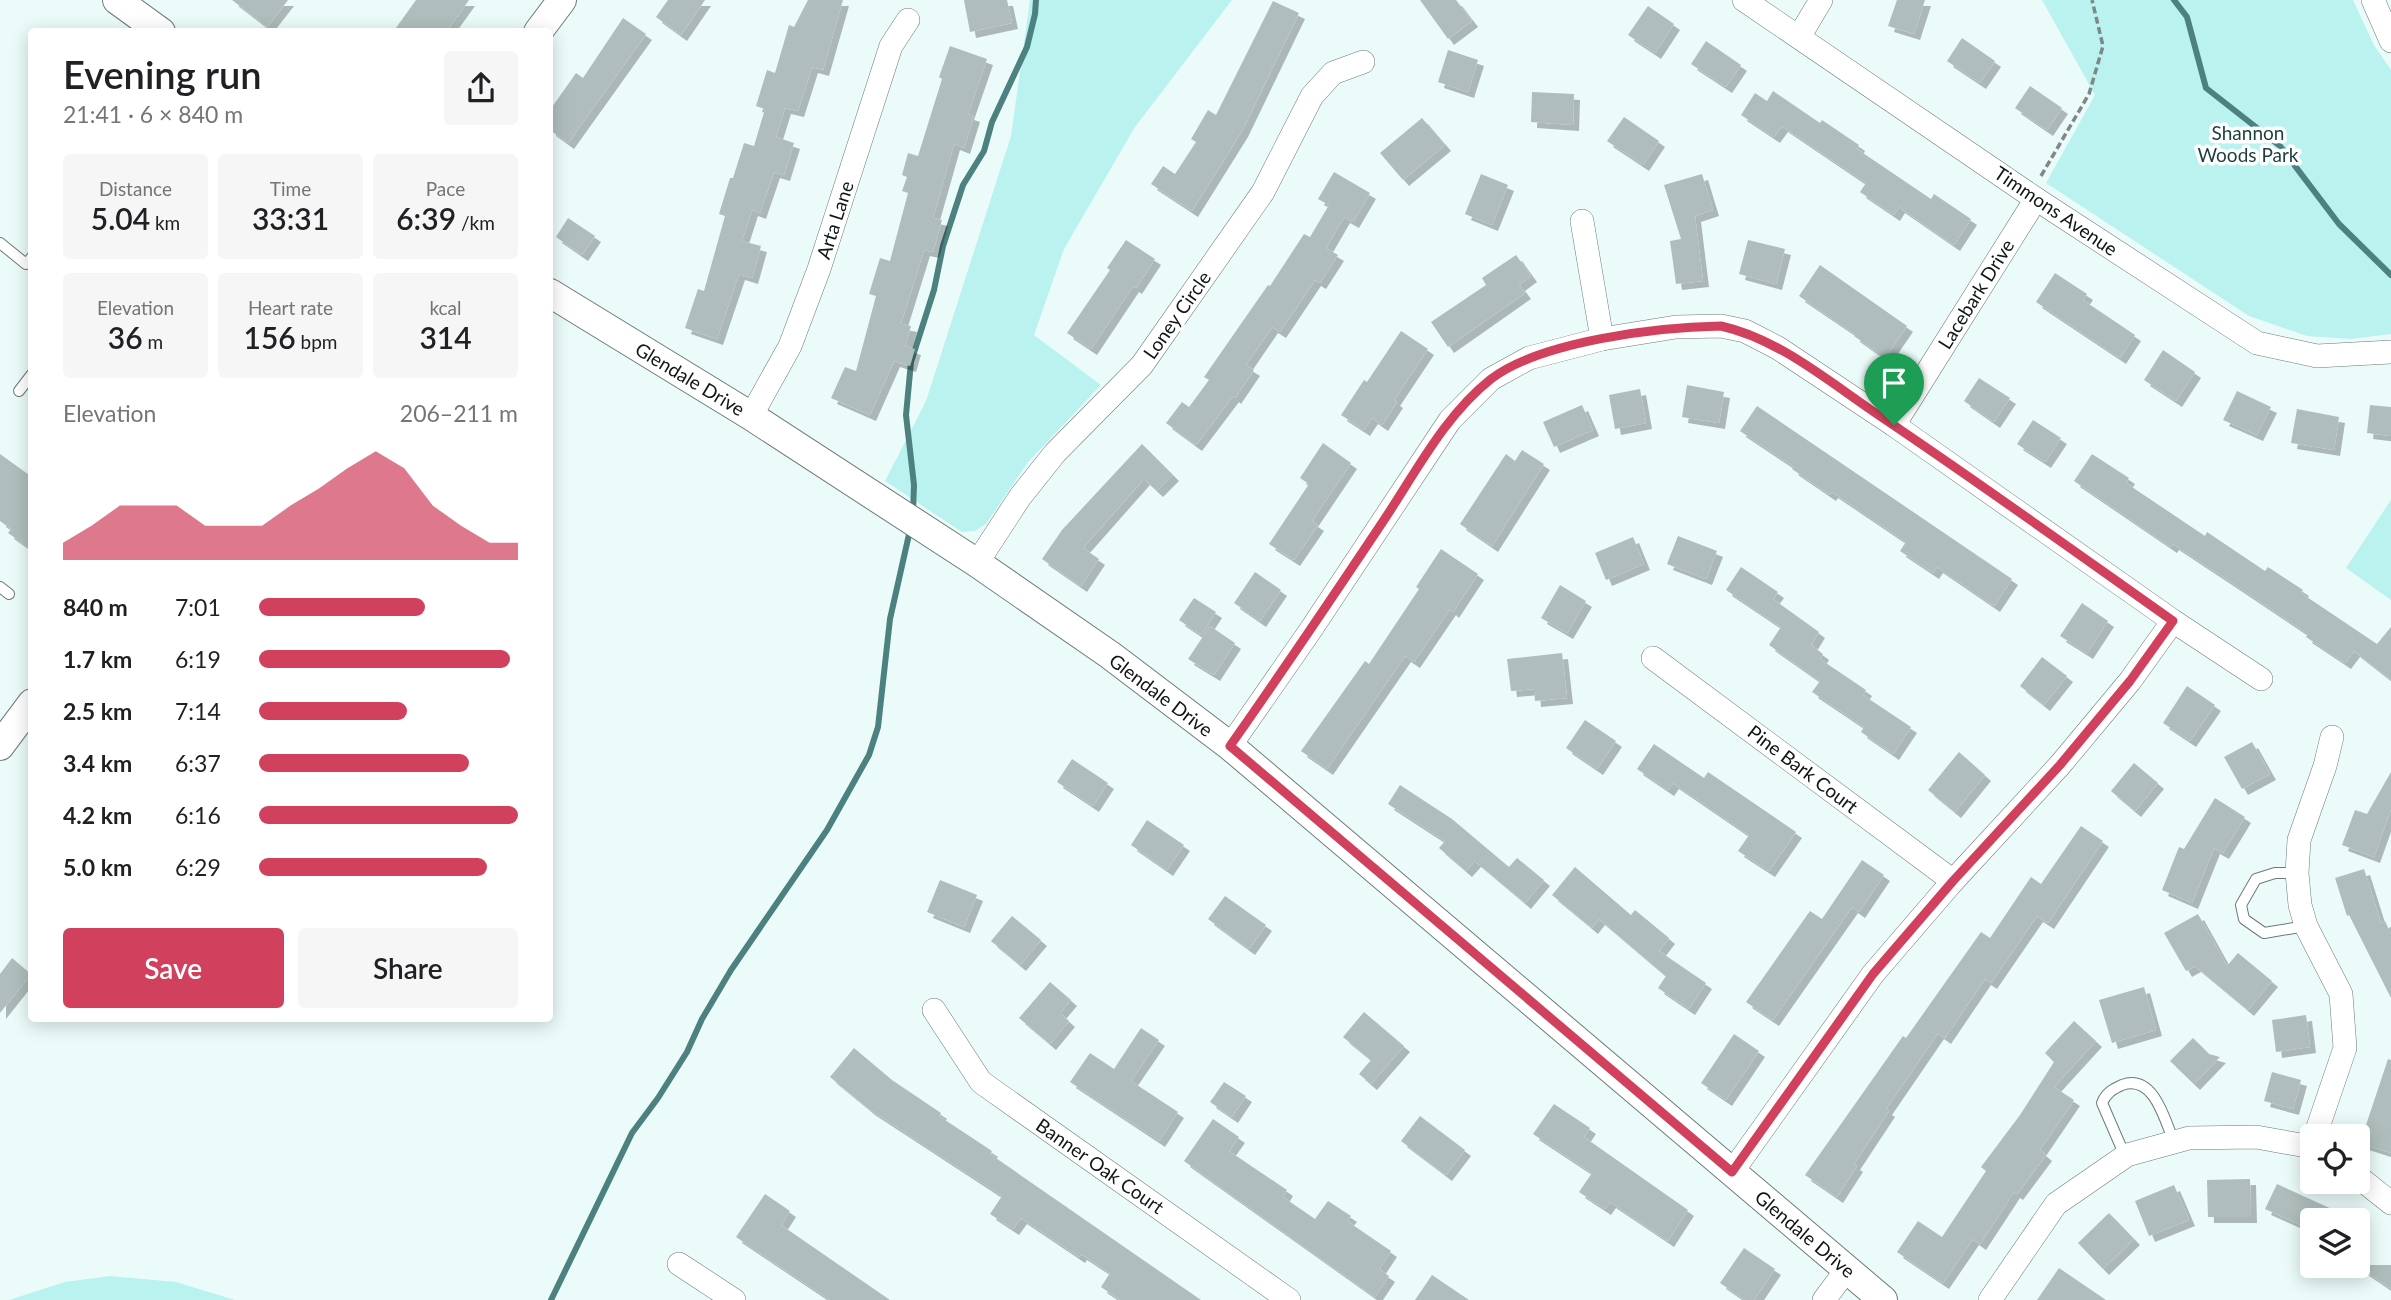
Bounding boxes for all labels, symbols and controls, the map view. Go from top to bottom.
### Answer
text: Evening run [63,51,262,97]
button: share [444,51,518,125]
text: 21:41 · 6 × 840 m [63,100,243,128]
park label: Shannon Woods Park [2198,121,2299,166]
street label: Timmons Avenue [1990,161,2122,260]
text: Distance [99,177,172,200]
text: Time [270,177,311,200]
text: Pace [426,177,465,200]
street label: Arta Lane [811,178,858,262]
text: 5.04 [91,200,150,236]
text: 33:31 [252,200,329,236]
text: 6:39 [396,200,456,236]
text: km [150,211,180,234]
text: /km [456,211,495,234]
street label: Lacebark Drive [1933,235,2018,353]
street label: Loney Circle [1138,266,1215,363]
text: Elevation [97,296,174,319]
text: Heart rate [248,296,333,319]
text: kcal [429,296,462,319]
text: 36 [108,319,143,355]
text: 156 [244,319,296,355]
text: 314 [419,319,472,355]
text: m [143,330,163,353]
text: bpm [296,330,337,353]
street label: Glendale Drive [631,337,749,420]
pin [1864,353,1924,425]
icon: arrive [1875,364,1913,402]
text: Elevation [63,399,156,427]
text: 206–211 m [400,399,518,427]
text: 840 m [63,593,128,621]
text: 7:01 [175,593,221,621]
text: 1.7 km [63,645,132,673]
text: 6:19 [175,645,221,673]
street label: Glendale Drive [1105,648,1218,741]
text: 2.5 km [63,697,132,725]
text: 7:14 [175,697,221,725]
street label: Pine Bark Court [1744,720,1863,818]
text: 3.4 km [63,749,132,777]
text: 6:37 [175,749,221,777]
text: 4.2 km [63,801,132,829]
text: 6:16 [175,801,221,829]
text: 5.0 km [63,853,132,881]
text: 6:29 [175,853,221,881]
button: Save [63,928,284,1008]
button: Share [298,928,518,1008]
street label: Banner Oak Court [1032,1113,1169,1218]
map controls [2300,1124,2370,1278]
button: locate [2300,1124,2370,1194]
street label: Glendale Drive [1751,1185,1860,1282]
button: layers [2300,1208,2370,1278]

